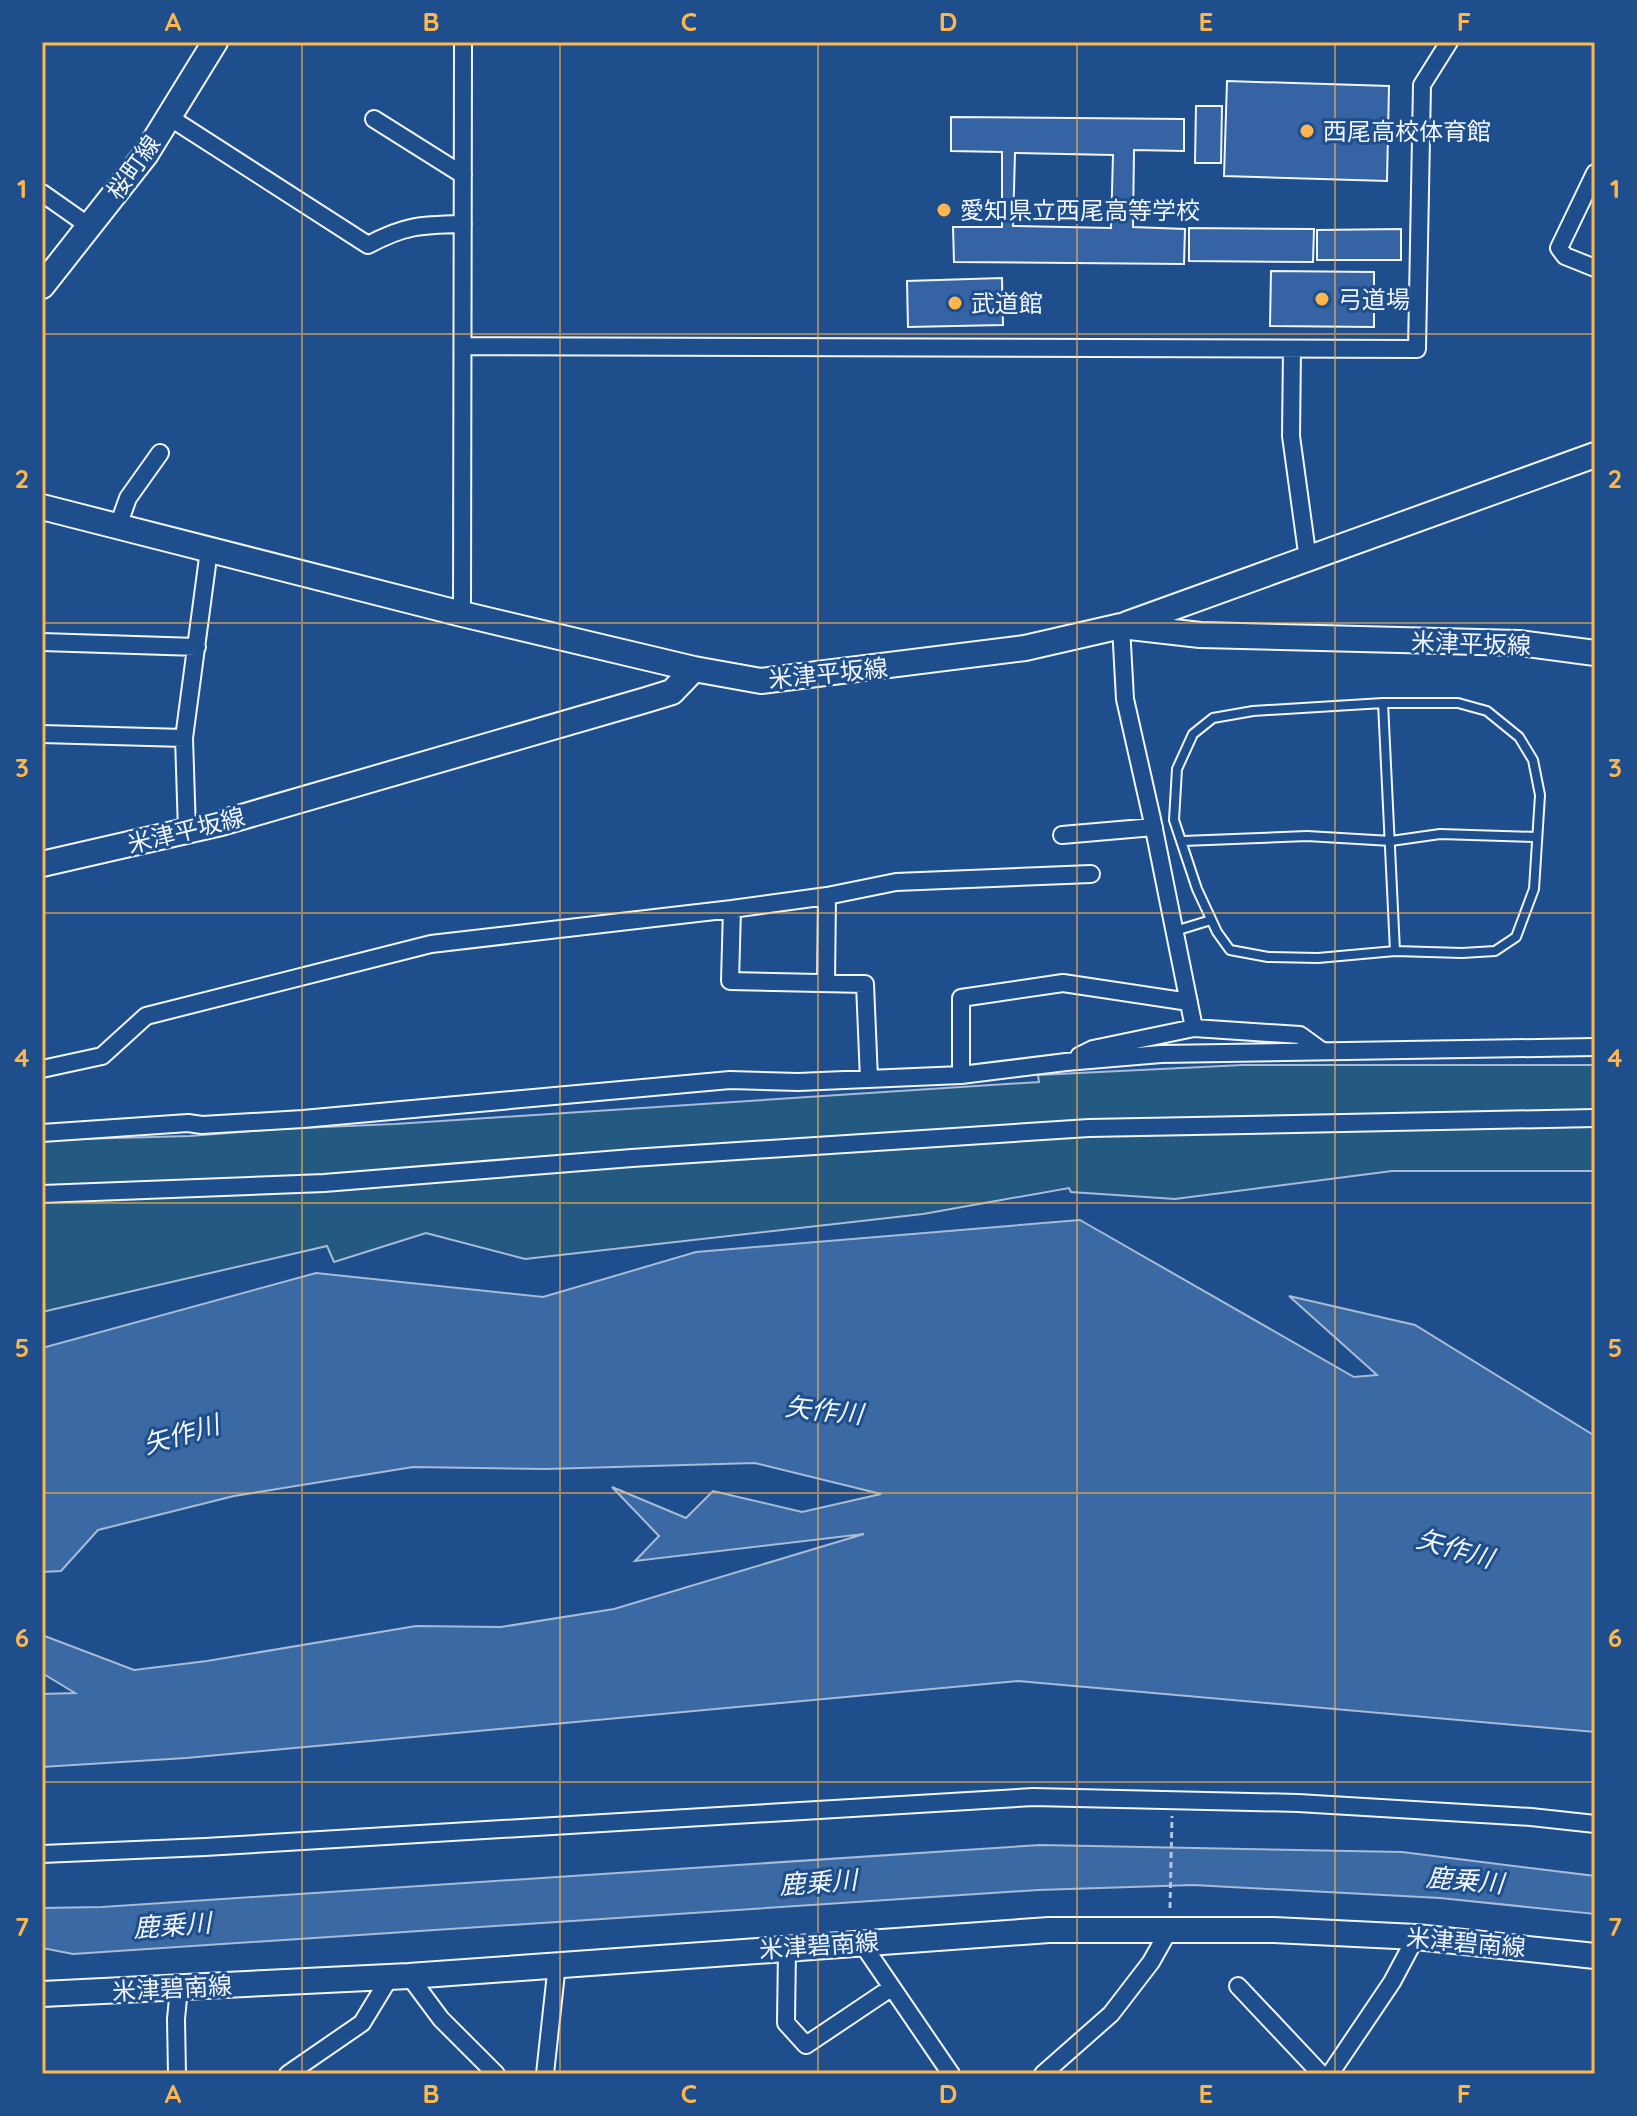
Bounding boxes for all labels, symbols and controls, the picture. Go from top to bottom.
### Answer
text: A [165,5,182,38]
text: B [422,5,440,38]
text: C [681,5,697,38]
text: D [939,5,957,38]
text: E [1199,5,1213,38]
text: F [1457,5,1471,38]
place label: 西尾高校体育館 [1323,116,1491,146]
marker: 西尾高校体育館 [1298,122,1316,140]
street label: 桜町線 [100,129,166,205]
text: 1 [17,172,27,205]
text: 1 [1610,172,1620,205]
place label: 愛知県立西尾高等学校 [960,195,1200,225]
marker: 愛知県立西尾高等学校 [935,201,953,219]
place label: 弓道場 [1338,284,1410,314]
place label: 武道館 [971,288,1043,318]
marker: 弓道場 [1313,290,1331,308]
marker: 武道館 [946,294,964,312]
text: 2 [15,462,29,495]
text: 2 [1608,462,1622,495]
street label: 米津平坂線 [1411,626,1531,660]
street label: 米津平坂線 [767,652,889,694]
text: 3 [15,751,29,784]
text: 3 [1608,751,1622,784]
street label: 米津平坂線 [124,801,248,859]
text: 4 [14,1041,30,1074]
text: 4 [1607,1041,1623,1074]
text: 5 [15,1331,29,1364]
text: 5 [1608,1331,1622,1364]
water label: 矢作川 [783,1390,867,1431]
water label: 矢作川 [139,1407,226,1461]
water label: 矢作川 [1413,1521,1500,1575]
text: 6 [15,1621,29,1654]
text: 6 [1608,1621,1622,1654]
water label: 鹿乗川 [1425,1860,1508,1900]
water label: 鹿乗川 [778,1863,861,1901]
water label: 鹿乗川 [132,1906,215,1944]
text: 7 [15,1910,29,1943]
text: 7 [1608,1910,1622,1943]
street label: 米津碧南線 [1405,1922,1527,1962]
street label: 米津碧南線 [758,1926,880,1964]
street label: 米津碧南線 [111,1970,233,2006]
text: A [165,2077,182,2110]
text: B [422,2077,440,2110]
text: C [681,2077,697,2110]
text: D [939,2077,957,2110]
text: E [1199,2077,1213,2110]
text: F [1457,2077,1471,2110]

